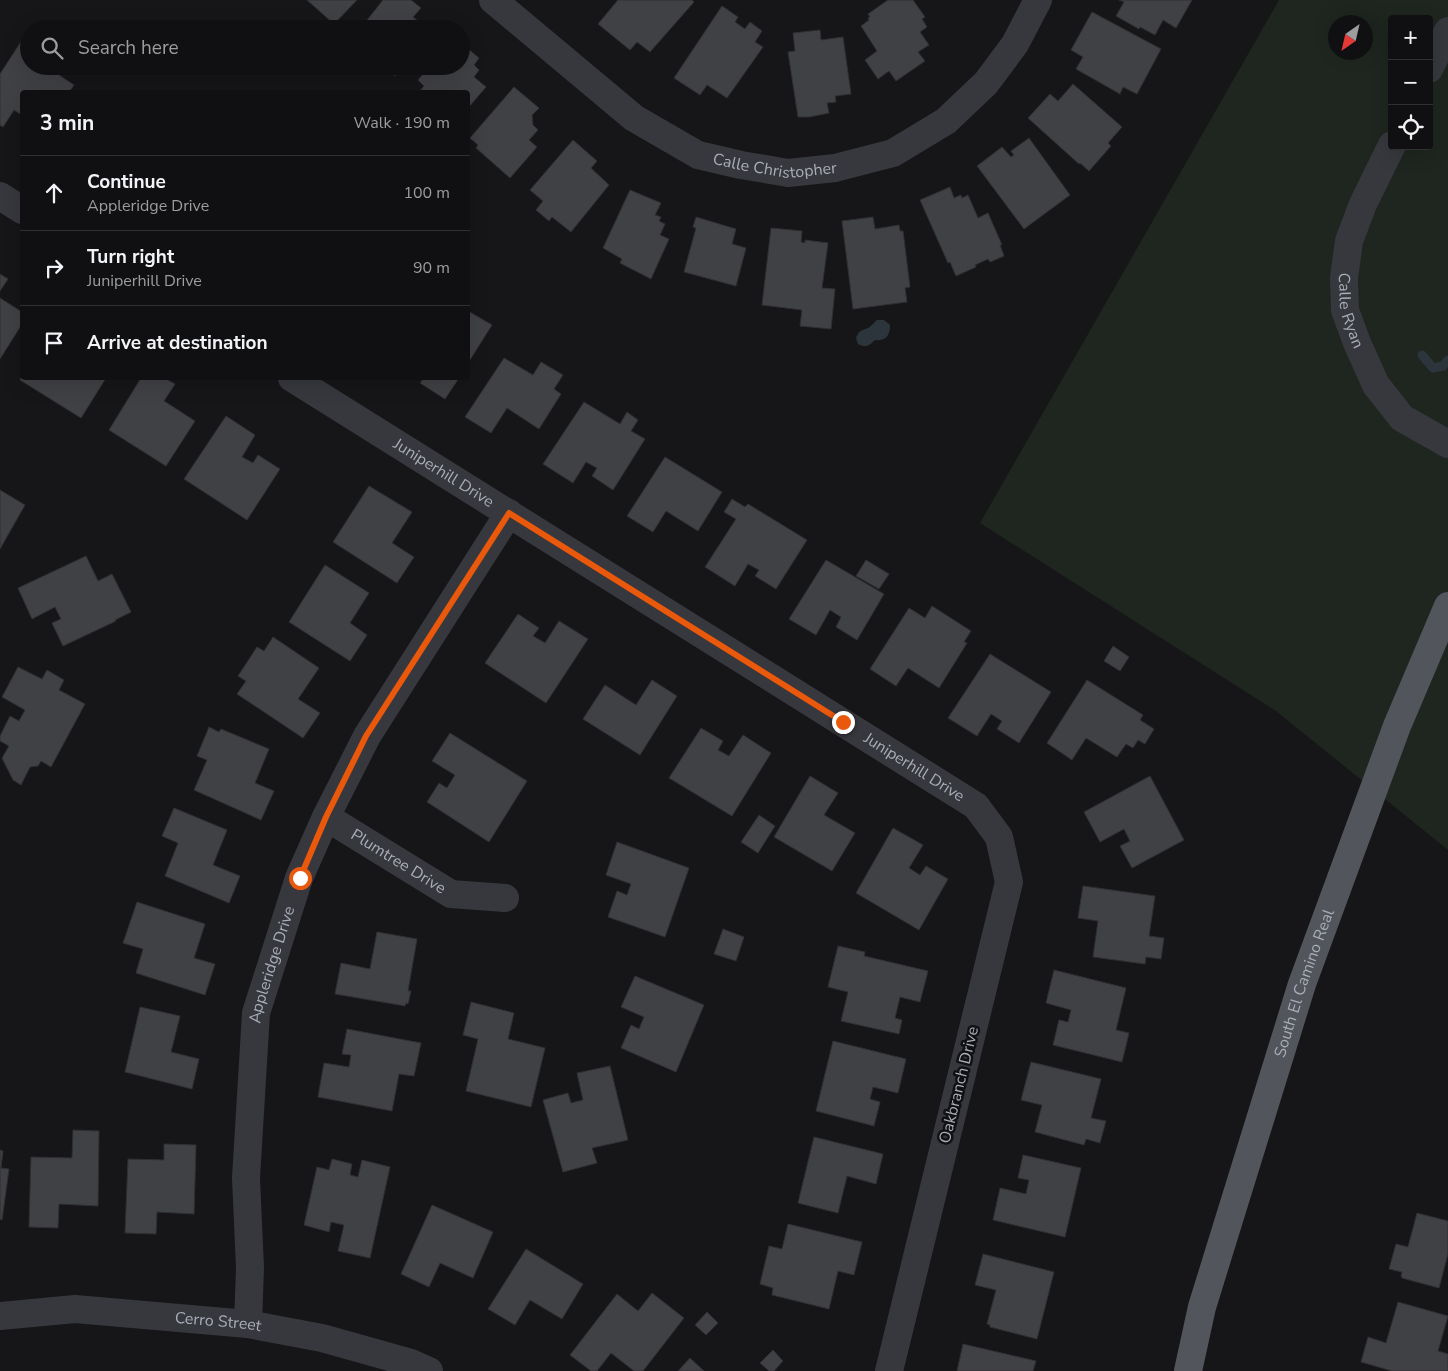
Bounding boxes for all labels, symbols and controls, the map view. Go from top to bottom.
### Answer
north arrow [1328,15,1373,60]
map controls [1388,15,1433,150]
button: + [1388,15,1433,60]
search box [20,20,470,75]
icon: search [38,34,66,62]
text: Search here [78,35,179,61]
button: − [1388,60,1433,105]
button: locate [1388,105,1433,150]
text: 3 min [40,109,94,137]
text: Walk · 190 m [354,112,450,134]
street label: Calle Christopher [711,148,838,184]
text: Continue [87,169,166,195]
icon: ahead [40,179,68,207]
text: 100 m [403,182,450,204]
text: Appleridge Drive [87,195,209,217]
text: Turn right [87,244,174,270]
icon: right [40,254,68,282]
text: 90 m [413,257,450,279]
text: Juniperhill Drive [87,270,202,292]
street label: Calle Ryan [1332,271,1369,352]
icon: arrive [40,329,68,357]
text: Arrive at destination [87,330,268,356]
street label: Juniperhill Drive [388,433,498,513]
route end [832,711,855,734]
street label: Juniperhill Drive [859,727,969,807]
street label: Plumtree Drive [347,824,450,899]
route start [289,867,312,890]
street label: Appleridge Drive [244,903,300,1024]
street label: South El Camino Real [1269,906,1340,1060]
street label: Oakbranch Drive [934,1024,984,1146]
street label: Cerro Street [174,1307,264,1337]

